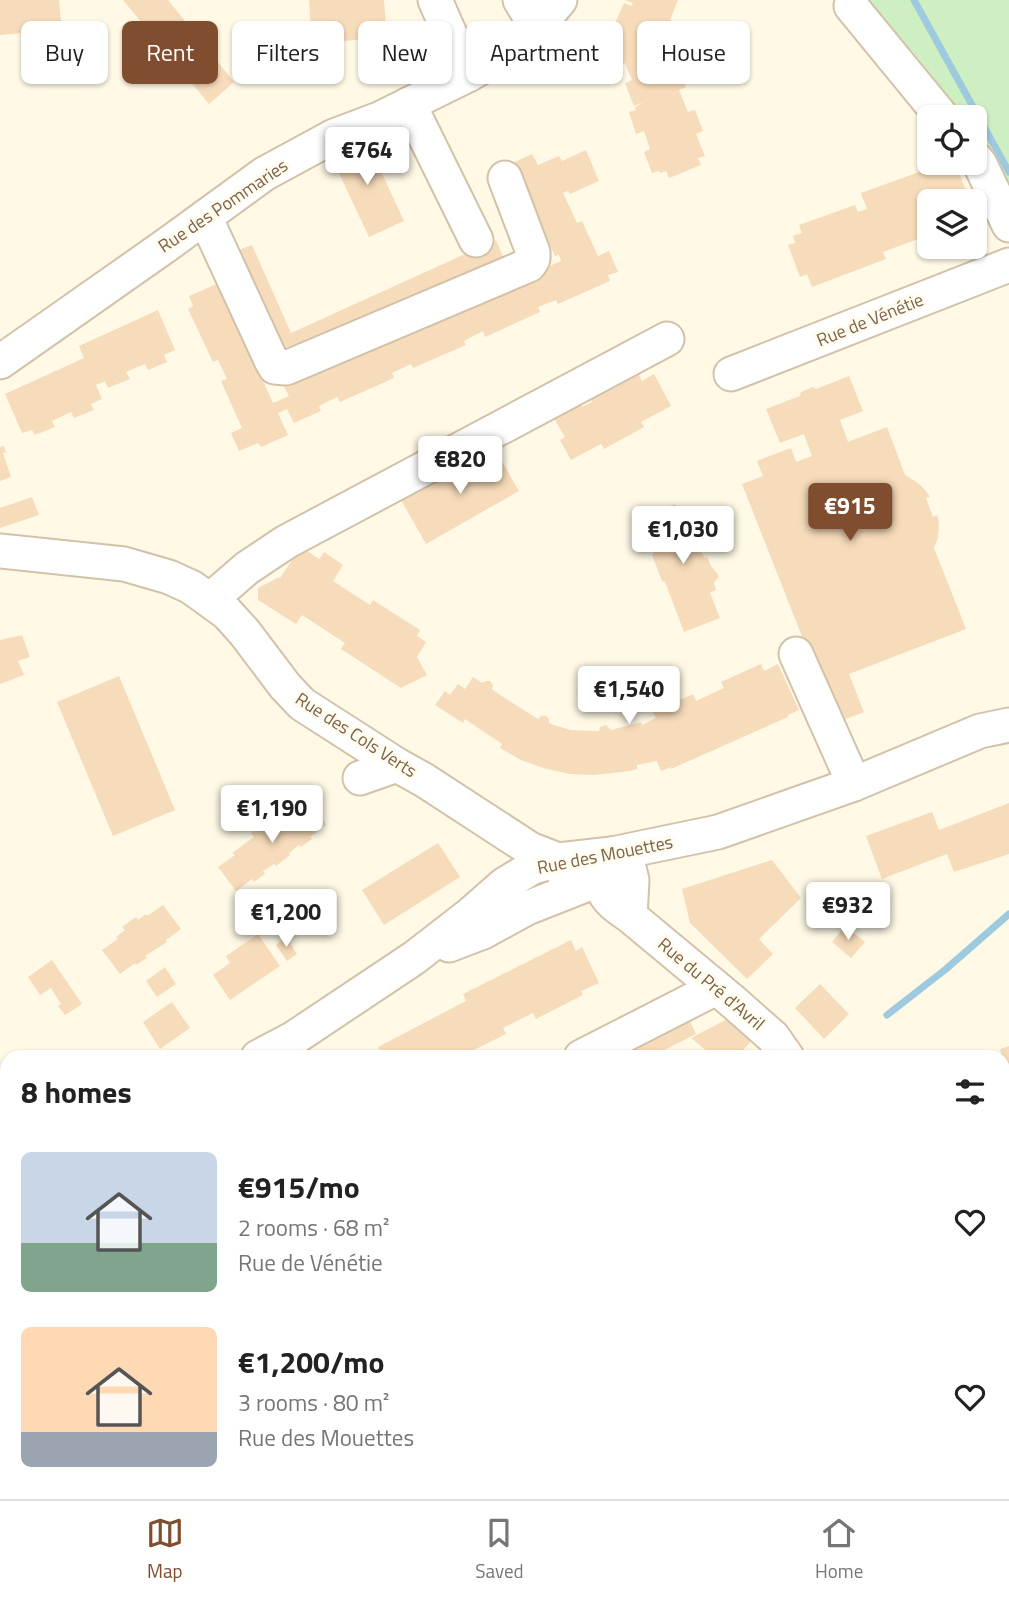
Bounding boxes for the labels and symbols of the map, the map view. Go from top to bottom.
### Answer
pin: €764 [326,128,408,187]
street label: Rue des Pommaries [152,152,293,259]
street label: Rue de Vénétie [812,286,927,353]
pin: €820 [419,436,501,496]
pin: €915 [809,484,891,543]
pin: €1,030 [626,506,740,566]
pin: €1,540 [572,666,686,726]
street label: Rue des Cols Verts [290,685,422,784]
pin: €1,190 [215,786,329,845]
street label: Rue des Mouettes [535,828,675,881]
pin: €932 [807,883,889,942]
pin: €1,200 [229,890,343,949]
street label: Rue du Pré d'Avril [652,931,771,1036]

